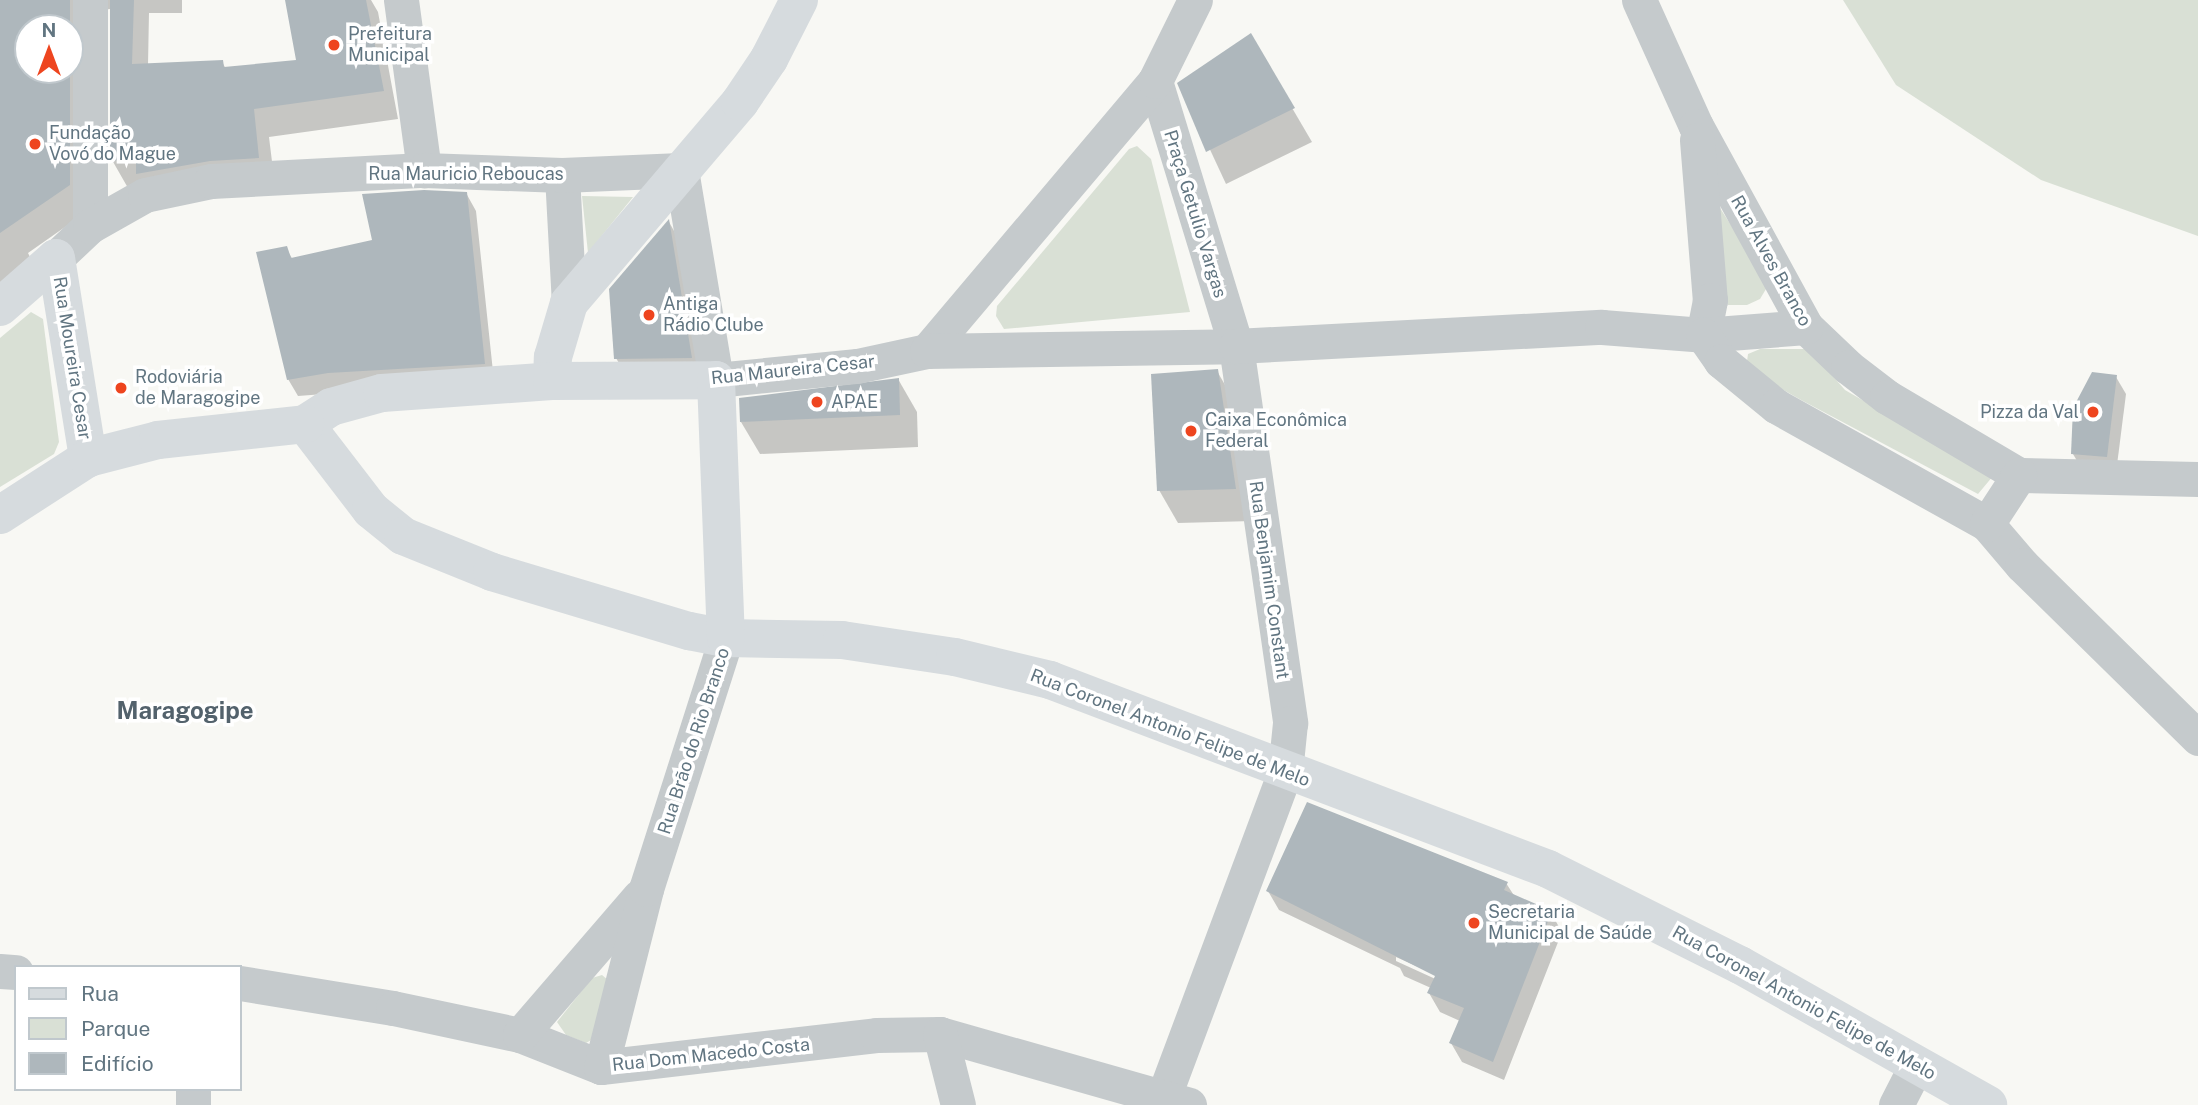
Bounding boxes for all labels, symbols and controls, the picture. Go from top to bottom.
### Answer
north arrow [14,14,84,84]
text: N [42,19,56,41]
place label: Prefeitura Municipal [348,24,432,66]
marker: Prefeitura Municipal [326,37,342,53]
place label: Fundação Vovó do Mague [49,123,176,166]
street label: Praça Getulio Vargas [1159,127,1231,301]
marker: Fundação Vovó do Mague [27,136,43,152]
street label: Rua Mauricio Reboucas [368,163,564,185]
street label: Rua Alves Branco [1726,192,1816,330]
street label: Rua Moureira Cesar [48,275,96,441]
place label: Antiga Rádio Clube [663,294,764,336]
marker: Antiga Rádio Clube [641,307,657,323]
street label: Rua Maureira Cesar [710,351,876,389]
place label: Rodoviária de Maragogipe [135,367,261,410]
marker: Rodoviária de Maragogipe [113,380,129,396]
place label: APAE [831,391,878,413]
marker: APAE [809,394,825,410]
place label: Pizza da Val [1979,401,2079,423]
marker: Pizza da Val [2085,404,2101,420]
place label: Caixa Econômica Federal [1205,410,1347,452]
marker: Caixa Econômica Federal [1183,423,1199,439]
street label: Rua Benjamim Constant [1244,480,1294,680]
street label: Rua Brão do Rio Branco [654,645,734,837]
street label: Rua Coronel Antonio Felipe de Melo [1027,664,1313,792]
district label: Maragogipe [116,697,254,725]
place label: Secretaria Municipal de Saúde [1488,902,1653,944]
marker: Secretaria Municipal de Saúde [1466,915,1482,931]
street label: Rua Coronel Antonio Felipe de Melo [1668,921,1940,1085]
legend [14,965,242,1091]
text: Rua [81,981,119,1006]
text: Parque [81,1016,150,1041]
street label: Rua Dom Macedo Costa [611,1034,811,1076]
text: Edifício [81,1051,154,1076]

